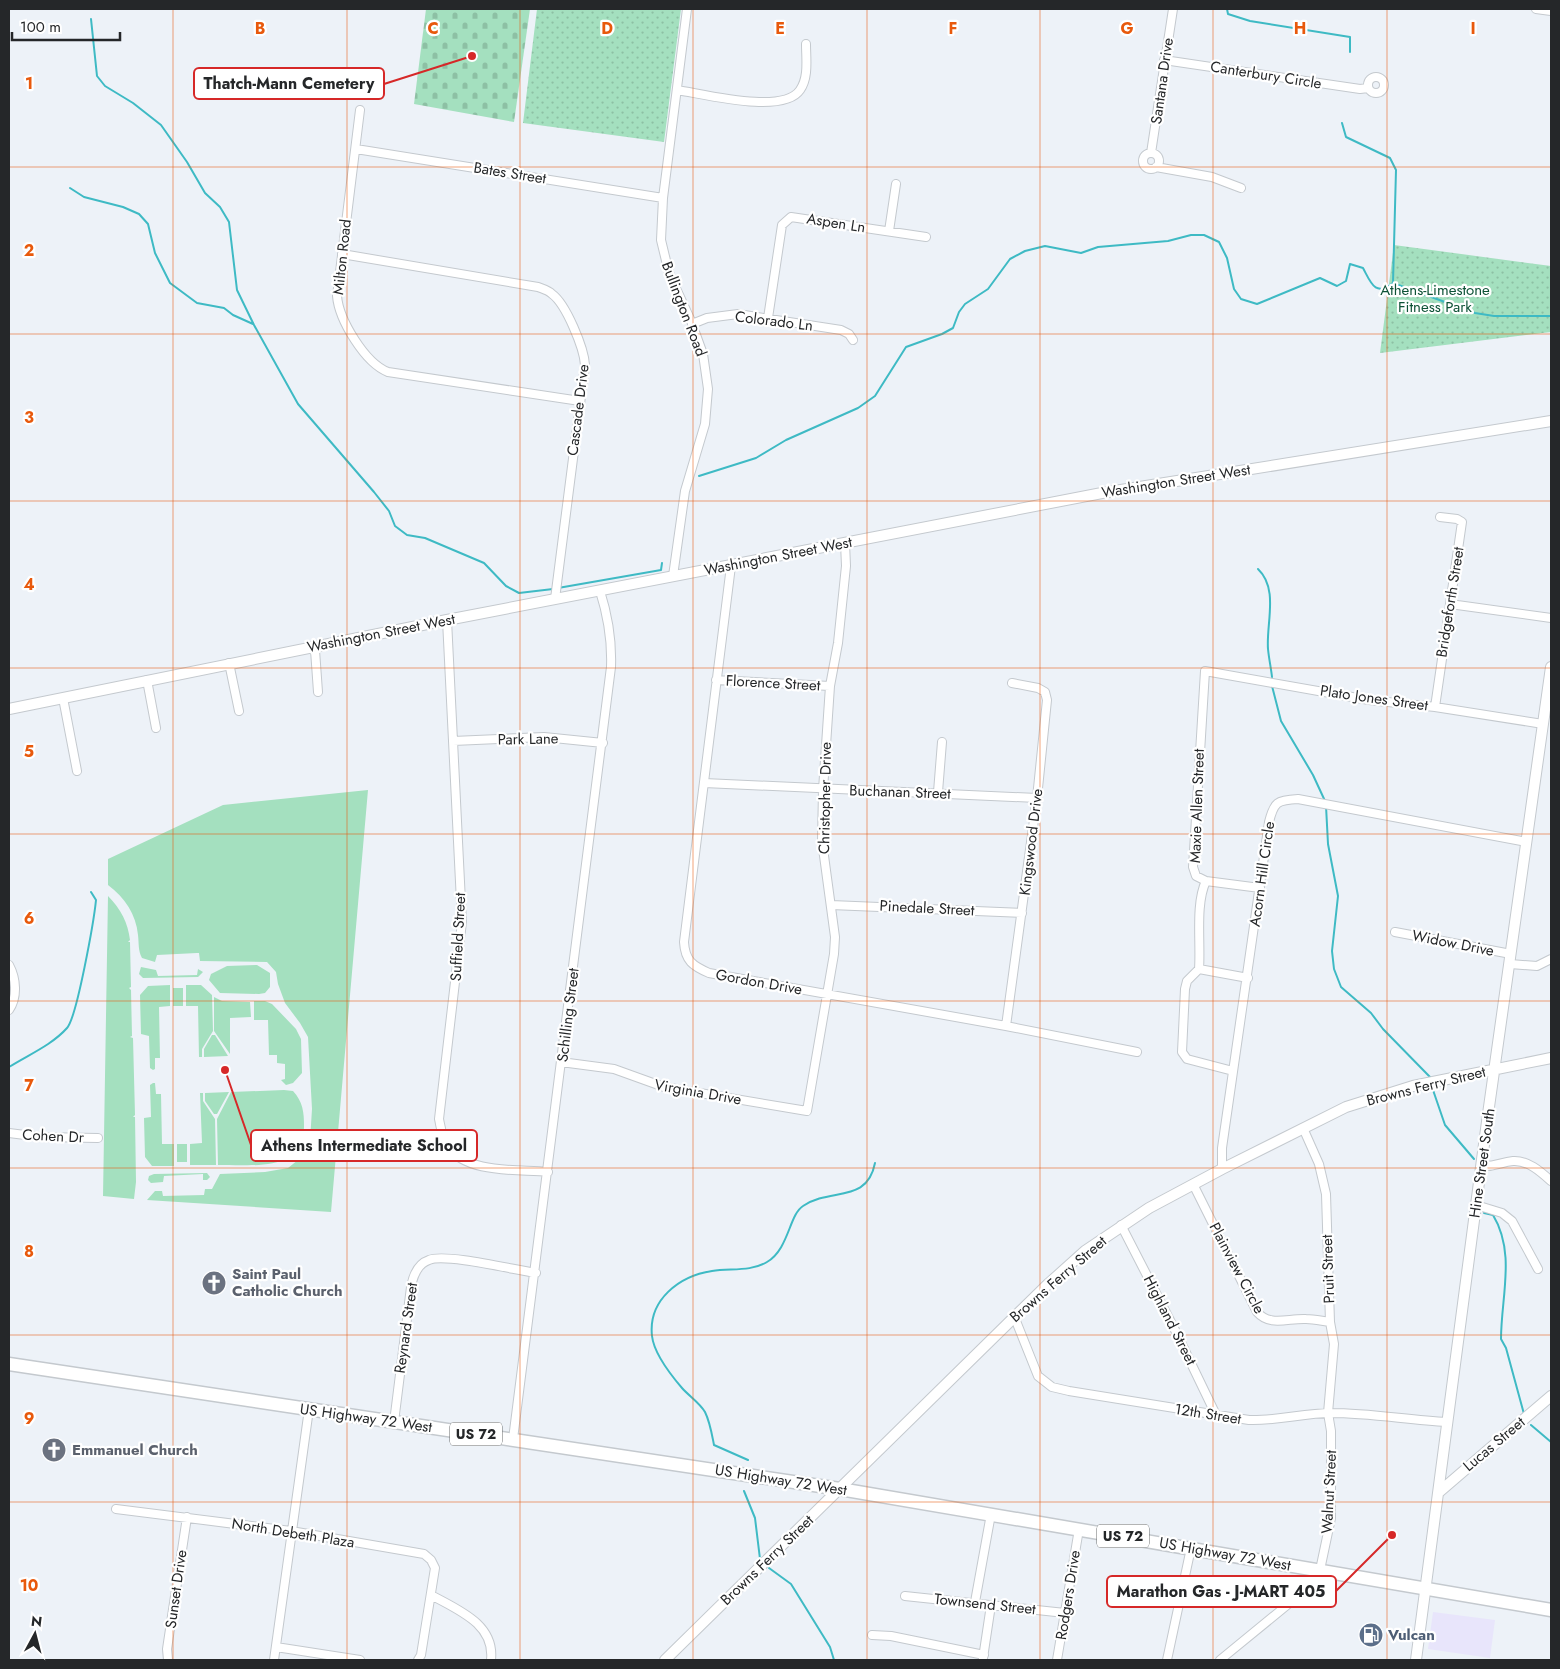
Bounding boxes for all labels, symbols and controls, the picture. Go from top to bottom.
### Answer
scale bar [12,10,120,42]
text: 100 m [20,16,61,38]
text: B [255,17,265,40]
text: C [427,17,439,40]
text: D [601,17,613,40]
text: E [775,17,785,40]
text: F [949,17,957,40]
text: G [1120,17,1134,40]
text: H [1294,17,1306,40]
text: I [1470,17,1476,40]
street label: Santana Drive [1145,36,1179,126]
street label: Canterbury Circle [1209,55,1323,95]
callout: Thatch-Mann Cemetery [194,68,384,99]
text: 1 [25,72,33,95]
text: Thatch-Mann Cemetery [204,72,375,95]
street label: Bates Street [472,156,548,190]
street label: Aspen Ln [805,208,867,238]
street label: Milton Road [327,218,357,296]
text: 2 [24,239,34,262]
street label: Bullington Road [656,258,712,360]
park label: Athens-Limestone Fitness Park [1380,279,1490,318]
street label: Colorado Ln [734,305,814,337]
street label: Cascade Drive [561,363,595,457]
text: 3 [24,406,34,429]
street label: Washington Street West [1100,458,1252,504]
street label: Washington Street West [702,531,854,581]
street label: Bridgeforth Street [1430,545,1470,659]
text: 4 [23,573,35,596]
street label: Washington Street West [305,608,457,658]
street label: Florence Street [725,670,821,696]
street label: Plato Jones Street [1319,680,1430,717]
street label: Park Lane [497,727,559,751]
text: 5 [24,740,34,763]
street label: Christopher Drive [813,741,837,854]
street label: Maxie Allen Street [1184,748,1210,864]
street label: Buchanan Street [849,779,952,805]
street label: Kingswood Drive [1014,787,1049,897]
street label: Acorn Hill Circle [1244,820,1280,928]
street label: Suffield Street [445,892,471,982]
street label: Pinedale Street [879,895,975,921]
text: 6 [24,907,34,930]
street label: Widow Drive [1410,924,1496,962]
street label: Gordon Drive [714,964,804,1000]
street label: Schilling Street [551,966,585,1063]
street label: Browns Ferry Street [1364,1060,1488,1111]
text: 7 [24,1074,34,1097]
street label: Virginia Drive [653,1074,744,1111]
street label: Hine Street South [1463,1107,1501,1219]
street label: Cohen Dr [22,1123,85,1149]
callout: Athens Intermediate School [251,1130,477,1161]
text: Athens Intermediate School [260,1134,467,1157]
street label: Plainview Circle [1204,1218,1270,1318]
street label: Browns Ferry Street [1005,1230,1112,1327]
street label: Pruit Street [1316,1234,1340,1304]
text: 8 [24,1240,34,1263]
place label: Saint Paul Catholic Church [232,1263,342,1302]
church icon: Saint Paul Catholic Church [201,1270,227,1296]
street label: Highland Street [1138,1271,1202,1369]
street label: Reynard Street [389,1281,423,1375]
street label: US Highway 72 West [298,1398,434,1438]
street label: 12th Street [1173,1398,1243,1430]
text: 9 [24,1407,34,1430]
street label: Lucas Street [1458,1411,1530,1477]
road number: US 72 [450,1422,502,1446]
church icon: Emmanuel Church [41,1437,67,1463]
place label: Emmanuel Church [72,1439,198,1461]
street label: Walnut Street [1316,1449,1342,1534]
street label: US Highway 72 West [713,1459,849,1501]
street label: Browns Ferry Street [715,1509,819,1610]
street label: North Debeth Plaza [230,1512,356,1554]
road number: US 72 [1097,1524,1149,1548]
street label: US Highway 72 West [1157,1532,1293,1576]
street label: Sunset Drive [160,1548,192,1630]
street label: Rodgers Drive [1050,1548,1086,1641]
text: 10 [20,1574,38,1597]
callout: Marathon Gas - J-MART 405 [1107,1576,1336,1607]
text: Marathon Gas - J-MART 405 [1117,1580,1325,1603]
street label: Townsend Street [933,1588,1037,1620]
north arrow [10,1609,60,1659]
text: N [30,1610,43,1632]
fuel station icon: Vulcan [1358,1622,1384,1648]
place label: Vulcan [1387,1624,1435,1646]

